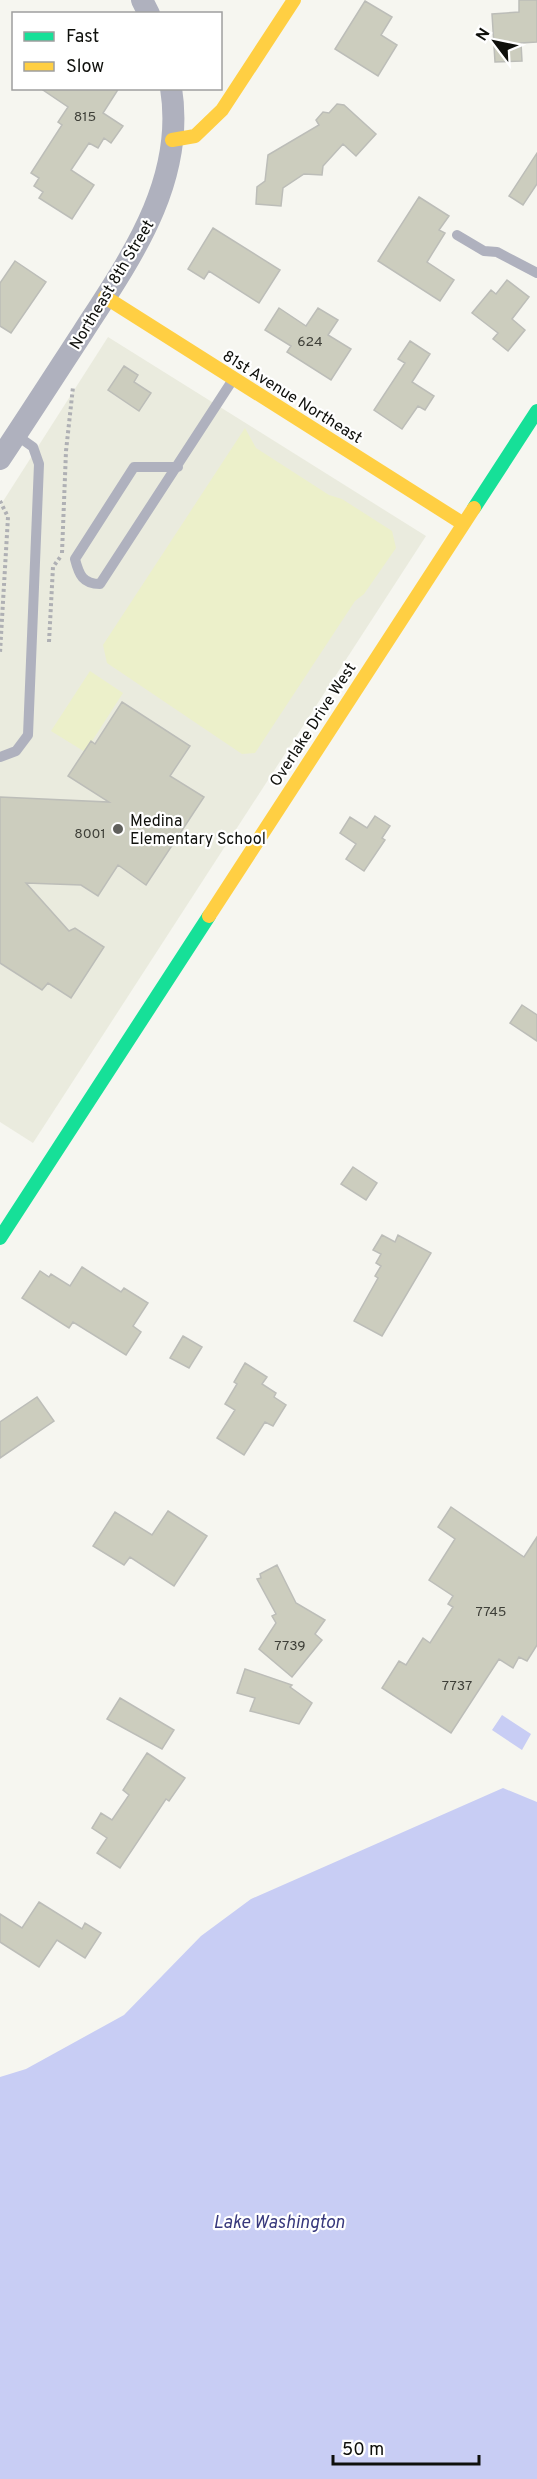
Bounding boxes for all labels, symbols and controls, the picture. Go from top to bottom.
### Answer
legend [12,12,222,90]
north arrow [465,12,525,72]
text: N [472,25,496,45]
text: Fast [66,26,99,49]
text: Slow [66,56,104,79]
house number: 815 [74,109,96,126]
street label: Northeast 8th Street [66,217,159,354]
house number: 624 [297,334,323,351]
street label: 81st Avenue Northeast [218,347,366,449]
street label: Overlake Drive West [266,659,361,791]
place label: Medina Elementary School [130,812,266,850]
marker: Medina Elementary School [111,822,125,836]
house number: 8001 [74,826,106,843]
house number: 7745 [475,1604,507,1621]
house number: 7739 [274,1638,306,1655]
house number: 7737 [442,1678,472,1695]
water label: Lake Washington [213,2212,345,2235]
scale bar [333,2428,478,2466]
text: 50 m [342,2439,384,2462]

